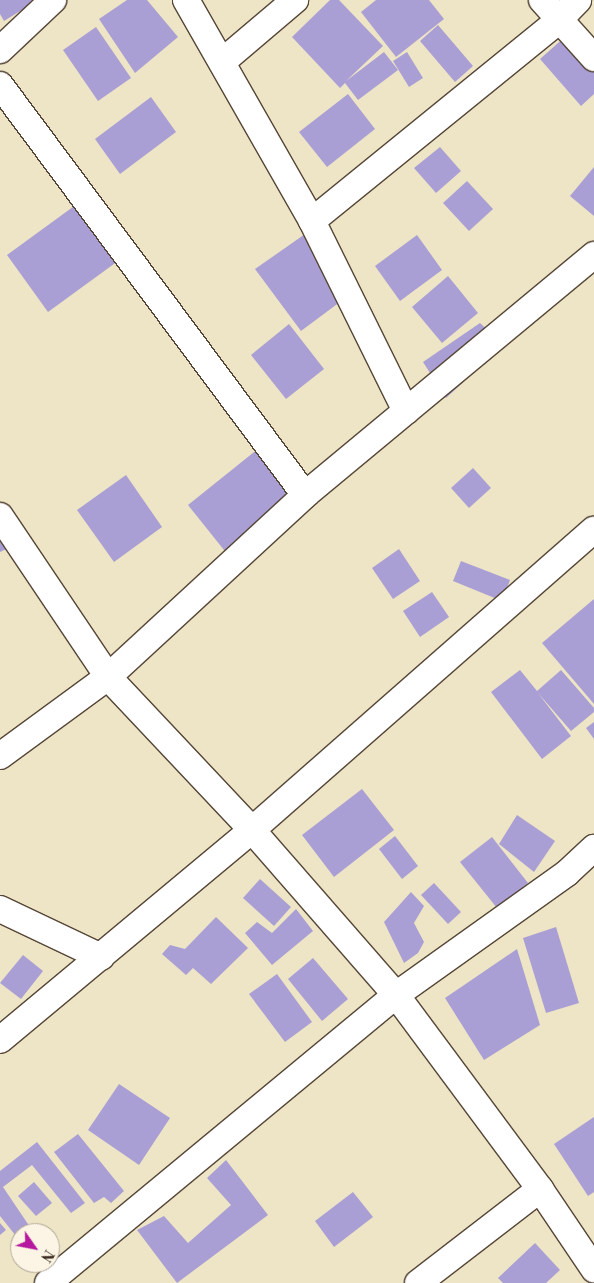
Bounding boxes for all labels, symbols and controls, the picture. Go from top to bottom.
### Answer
north arrow [10,1223,60,1273]
text: N [36,1246,57,1265]

